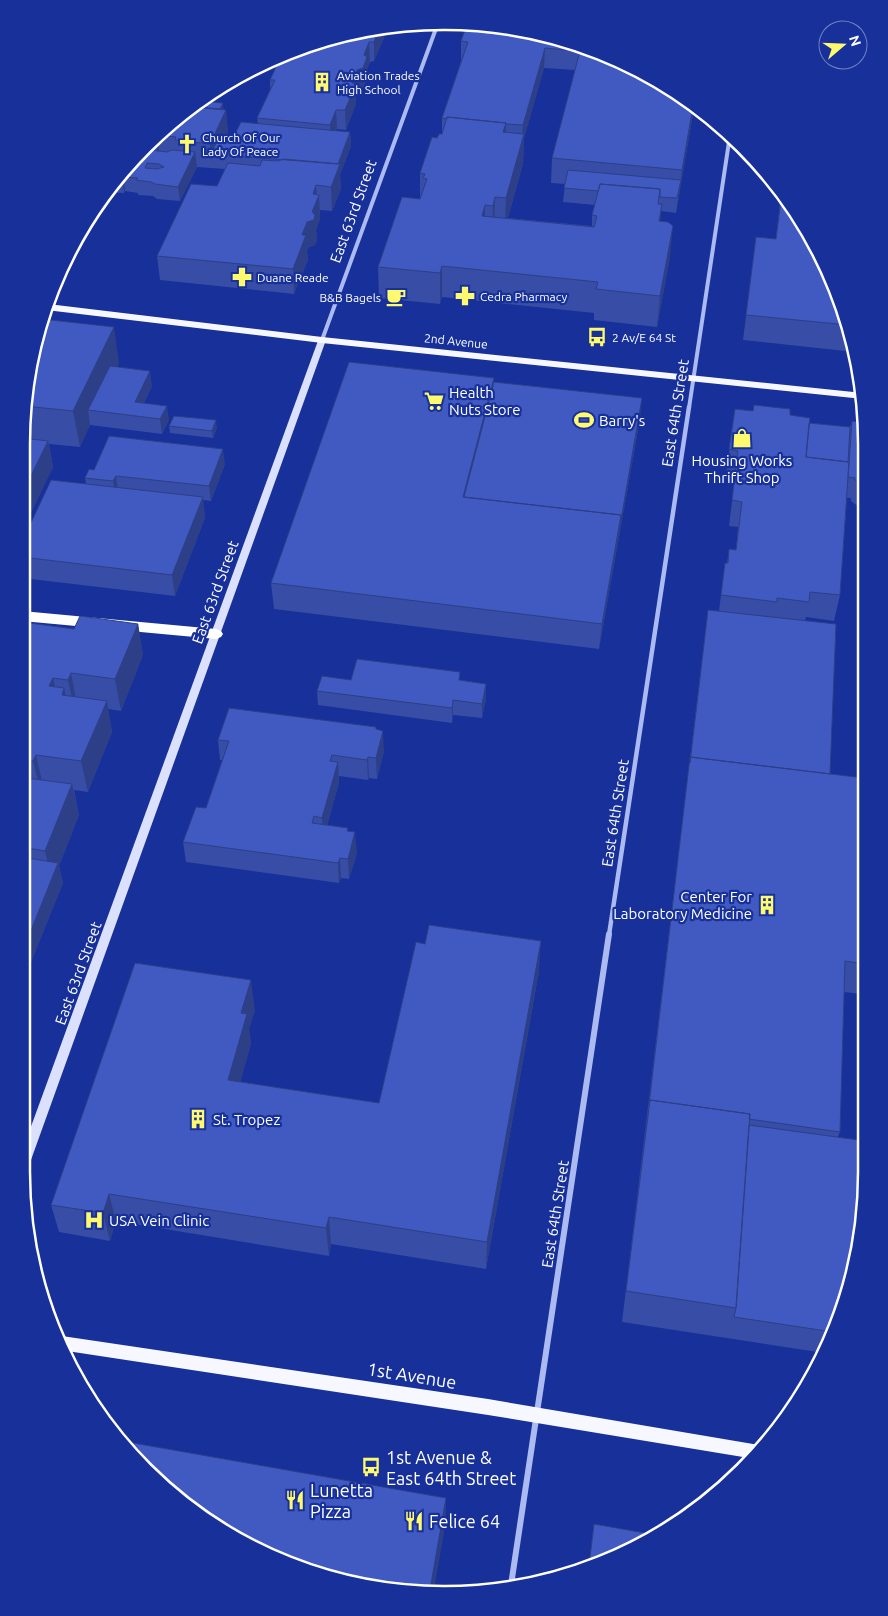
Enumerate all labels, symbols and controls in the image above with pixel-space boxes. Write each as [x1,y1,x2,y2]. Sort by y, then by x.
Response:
north arrow [818,20,868,70]
text: N [846,33,865,48]
place label: Aviation Trades High School [337,69,420,96]
building icon: Aviation Trades High School [311,71,333,93]
place label: Church Of Our Lady Of Peace [202,131,281,158]
church icon: Church Of Our Lady Of Peace [176,133,198,155]
street label: East 63rd Street [326,157,380,265]
pharmacy icon: Duane Reade [231,266,253,288]
place label: Duane Reade [257,271,329,284]
pharmacy icon: Cedra Pharmacy [454,285,476,307]
cafe icon: B&B Bagels [385,286,407,308]
place label: Cedra Pharmacy [480,290,567,303]
place label: B&B Bagels [319,291,381,304]
bus stop icon: 2 Av/E 64 St [586,326,608,348]
street label: 2nd Avenue [424,331,488,351]
place label: 2 Av/E 64 St [612,331,676,344]
street label: East 64th Street [658,358,692,468]
place label: Health Nuts Store [449,384,521,418]
supermarket icon: Health Nuts Store [423,390,445,412]
sports icon: Barry's [573,409,595,431]
place label: Barry's [599,412,645,429]
shop icon: Housing Works Thrift Shop [731,427,753,449]
place label: Housing Works Thrift Shop [692,452,792,486]
street label: East 63rd Street [188,538,242,646]
street label: East 64th Street [598,758,632,868]
place label: Center For Laboratory Medicine [613,888,752,922]
building icon: Center For Laboratory Medicine [756,894,778,916]
street label: East 63rd Street [51,919,105,1027]
building icon: St. Tropez [187,1108,209,1130]
place label: St. Tropez [213,1111,280,1128]
street label: East 64th Street [538,1159,572,1269]
hospital icon: USA Vein Clinic [83,1209,105,1231]
place label: USA Vein Clinic [109,1212,209,1229]
street label: 1st Avenue [366,1358,458,1392]
place label: 1st Avenue & East 64th Street [386,1447,516,1488]
bus stop icon: 1st Avenue & East 64th Street [360,1456,382,1478]
place label: Lunetta Pizza [310,1480,373,1521]
restaurant icon: Lunetta Pizza [284,1489,306,1511]
restaurant icon: Felice 64 [403,1510,425,1532]
place label: Felice 64 [429,1511,500,1531]

